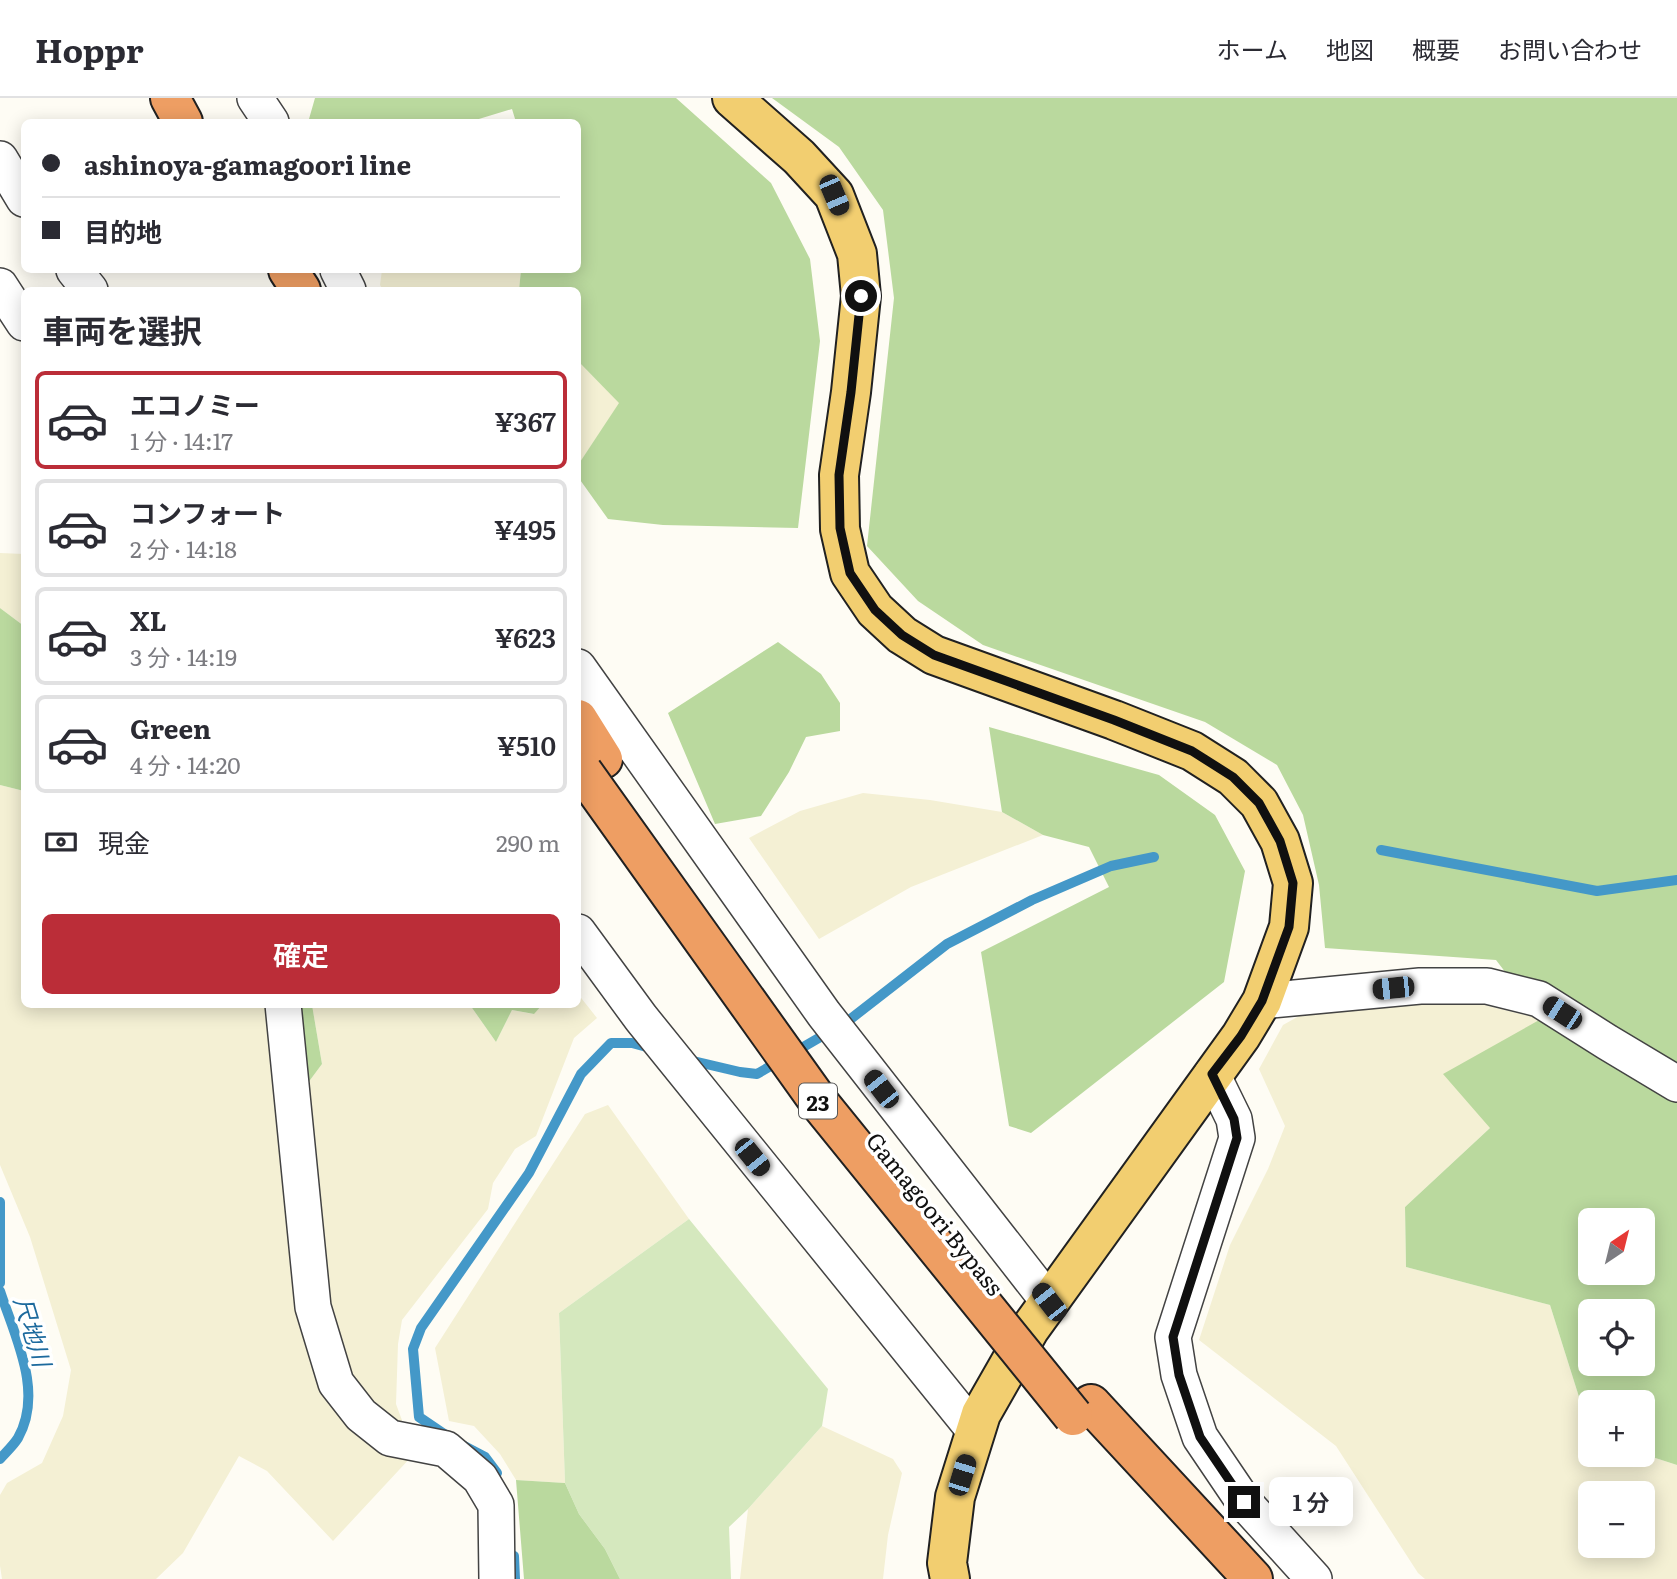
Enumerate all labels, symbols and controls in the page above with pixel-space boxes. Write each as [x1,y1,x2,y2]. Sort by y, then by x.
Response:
text: Hoppr [35,24,144,73]
text: ホーム [1217,31,1288,66]
text: 地図 [1326,31,1374,66]
text: 概要 [1412,31,1460,66]
text: お問い合わせ [1498,31,1642,66]
text: ashinoya-gamagoori line [84,144,411,183]
car [817,172,852,218]
text: 目的地 [84,211,162,250]
route start [845,280,877,312]
text: 車両を選択 [42,305,202,353]
text: エコノミー [130,384,260,423]
icon: car [46,389,109,452]
text: ¥367 [494,401,556,440]
text: 1 分 · 14:17 [130,423,233,457]
text: コンフォート [130,492,285,531]
icon: car [46,497,109,560]
text: ¥495 [494,509,556,548]
text: 2 分 · 14:18 [130,531,237,565]
text: XL [130,600,167,639]
icon: car [46,605,109,668]
text: ¥623 [494,617,556,656]
text: 3 分 · 14:19 [130,639,237,673]
text: Green [130,708,211,747]
icon: car [46,713,109,776]
text: ¥510 [497,725,556,764]
text: 4 分 · 14:20 [130,747,241,781]
text: 現金 [98,822,150,861]
icon: cash [42,823,80,861]
text: 290 m [496,825,560,859]
button: 確定 [42,914,560,994]
car [1372,975,1415,1001]
car [1539,993,1586,1033]
car [860,1066,903,1112]
road number: 23 [799,1084,837,1118]
street label: Gamagoori Bypass [859,1124,1013,1302]
car [731,1134,774,1180]
north arrow [1578,1208,1656,1284]
map controls [1578,1208,1655,1558]
car [1028,1279,1071,1325]
water label: 尺地川 [7,1291,62,1373]
button: locate [1578,1299,1655,1376]
button: + [1578,1390,1655,1467]
car [946,1452,979,1498]
callout: 1 分 [1268,1478,1352,1526]
button: − [1578,1481,1655,1558]
text: 1 分 [1292,1484,1330,1518]
route end [1228,1486,1260,1518]

